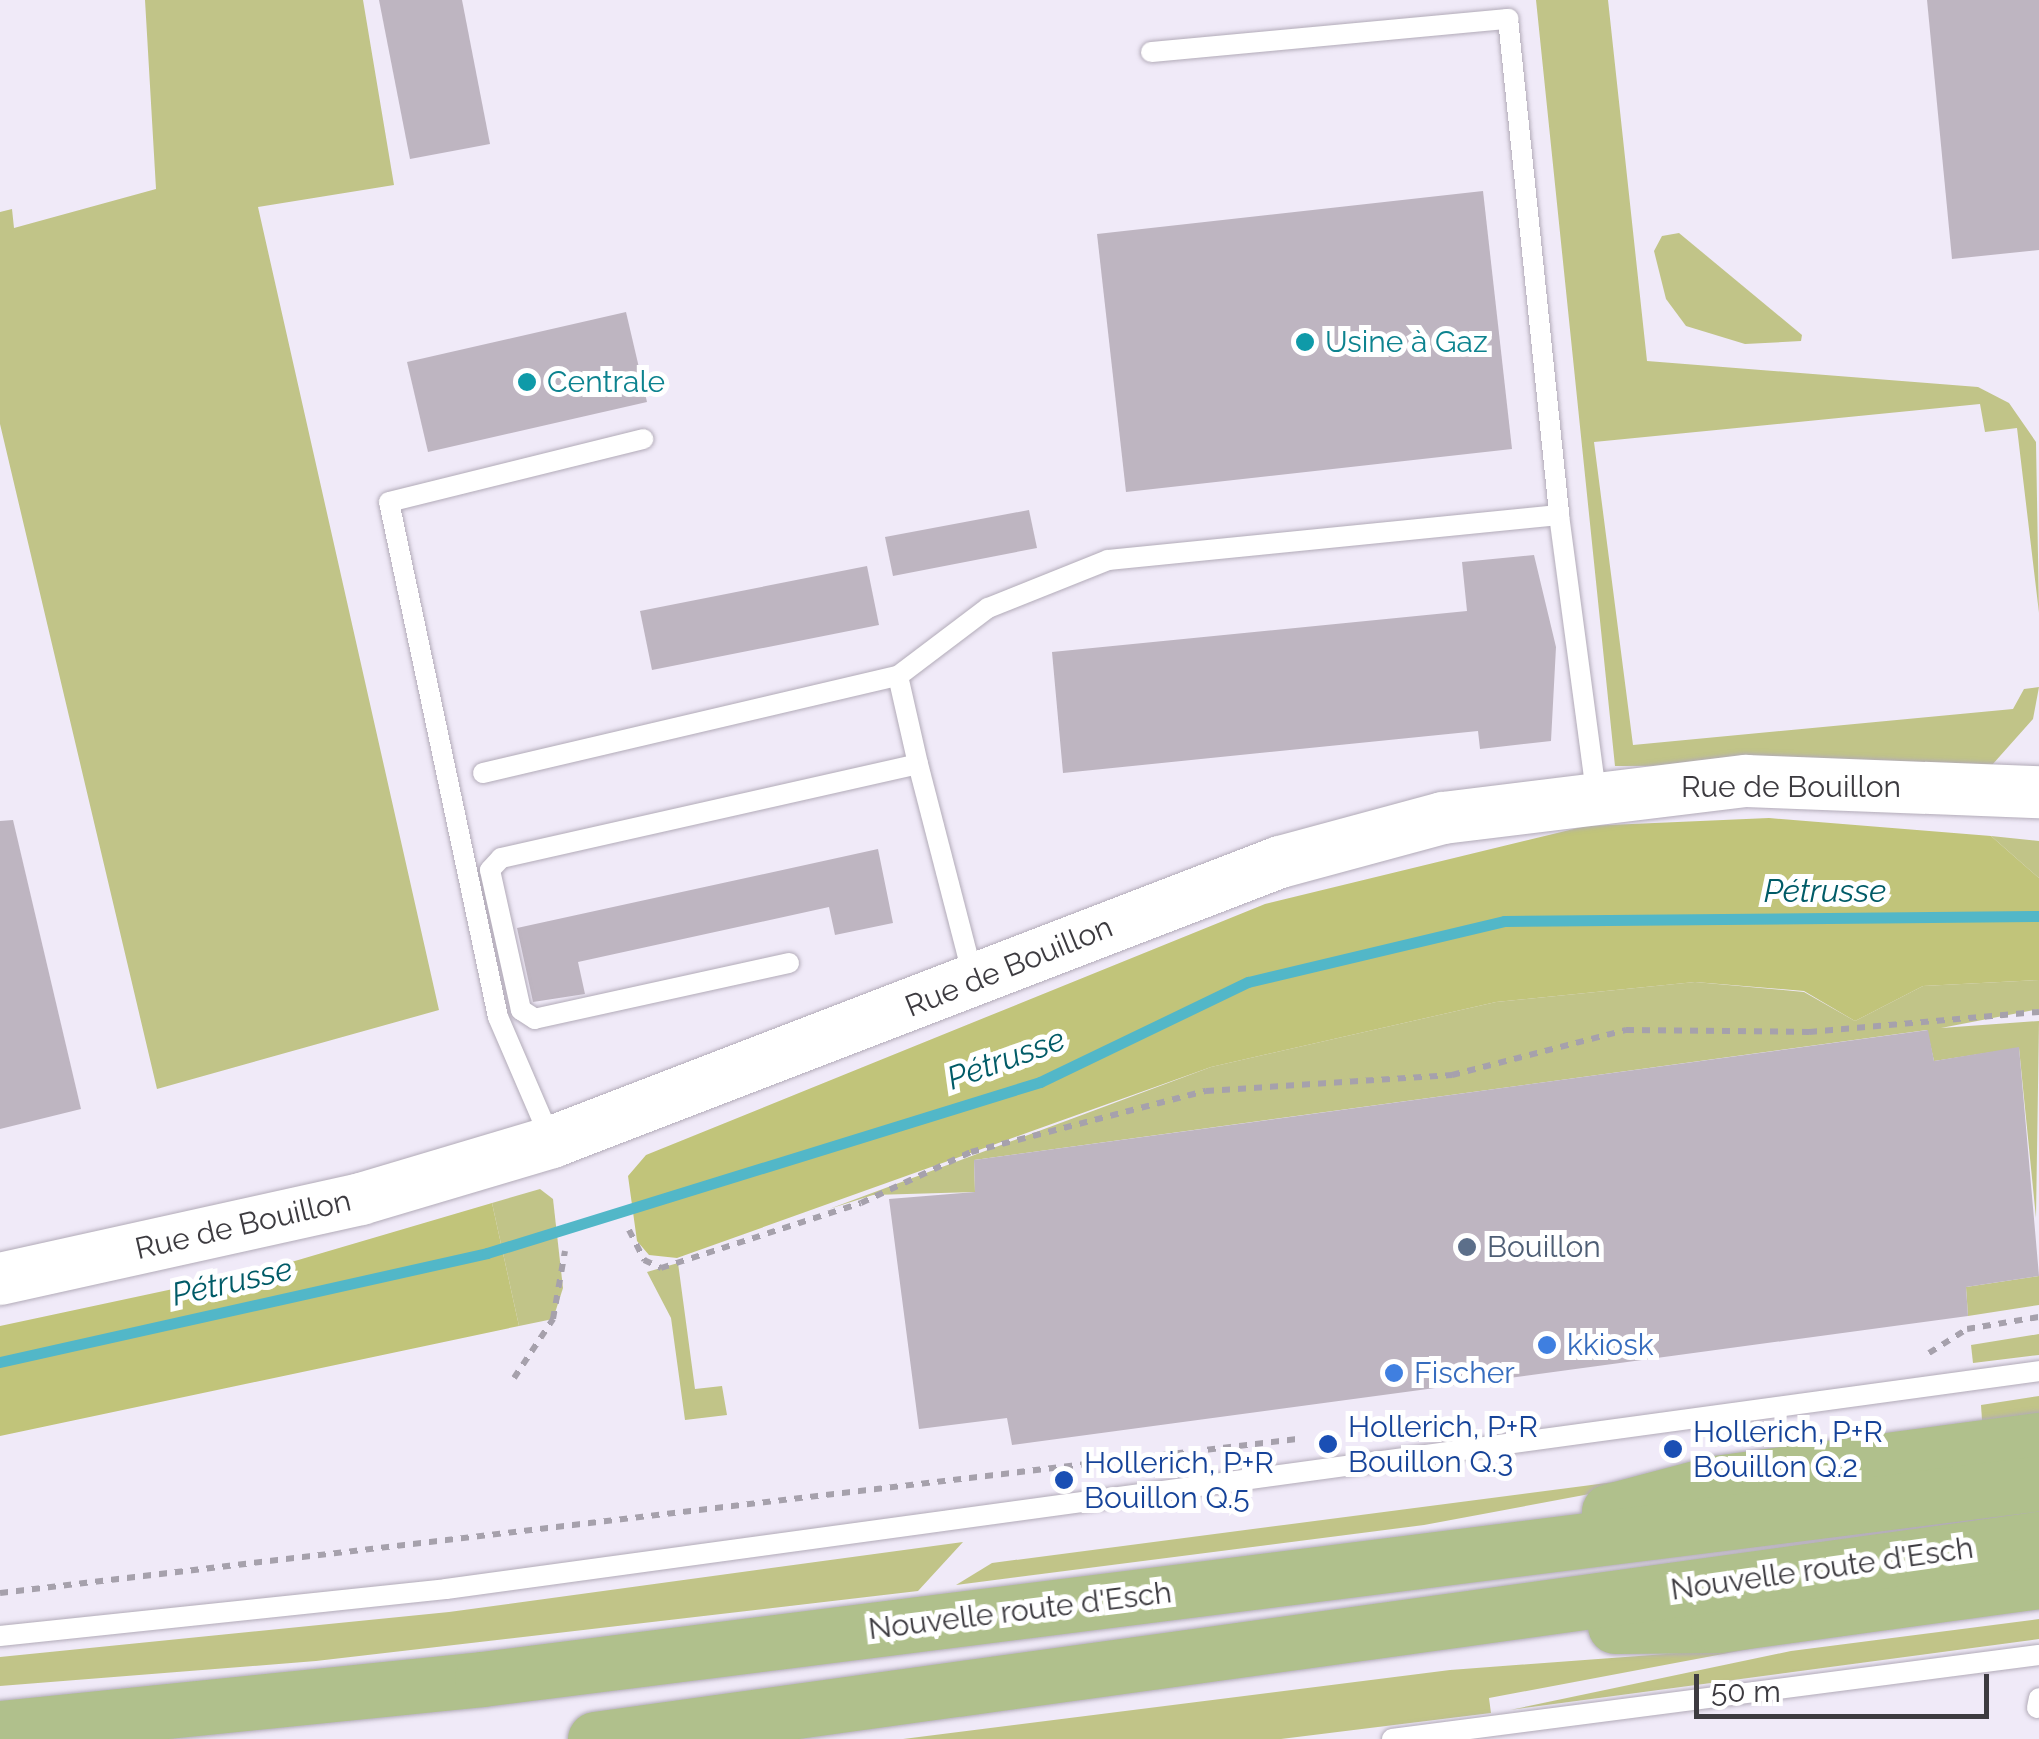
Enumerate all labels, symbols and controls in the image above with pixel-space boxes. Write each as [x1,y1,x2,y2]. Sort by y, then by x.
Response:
place label: Usine à Gaz [1325,324,1488,360]
marker: Usine à Gaz [1294,331,1316,353]
place label: Centrale [547,364,665,400]
marker: Centrale [516,371,538,393]
street label: Rue de Bouillon [1681,769,1901,805]
water label: Pétrusse [1764,872,1886,910]
street label: Rue de Bouillon [900,909,1118,1025]
water label: Pétrusse [942,1020,1070,1098]
street label: Rue de Bouillon [132,1183,354,1267]
place label: Bouillon [1487,1229,1601,1265]
marker: Bouillon [1456,1236,1478,1258]
water label: Pétrusse [168,1250,296,1314]
place label: kkiosk [1567,1327,1654,1363]
marker: kkiosk [1536,1334,1558,1356]
place label: Fischer [1414,1355,1515,1391]
marker: Fischer [1383,1362,1405,1384]
place label: Hollerich, P+R Bouillon Q.3 [1348,1409,1538,1480]
place label: Hollerich, P+R Bouillon Q.2 [1693,1414,1883,1484]
marker: Hollerich, P+R Bouillon Q.3 [1317,1433,1339,1455]
marker: Hollerich, P+R Bouillon Q.2 [1662,1438,1684,1460]
place label: Hollerich, P+R Bouillon Q.5 [1084,1445,1274,1516]
marker: Hollerich, P+R Bouillon Q.5 [1053,1469,1075,1491]
street label: Nouvelle route d'Esch [1668,1530,1976,1608]
street label: Nouvelle route d'Esch [866,1575,1174,1647]
scale bar [1699,1654,1994,1716]
text: 50 m [1711,1674,1781,1709]

